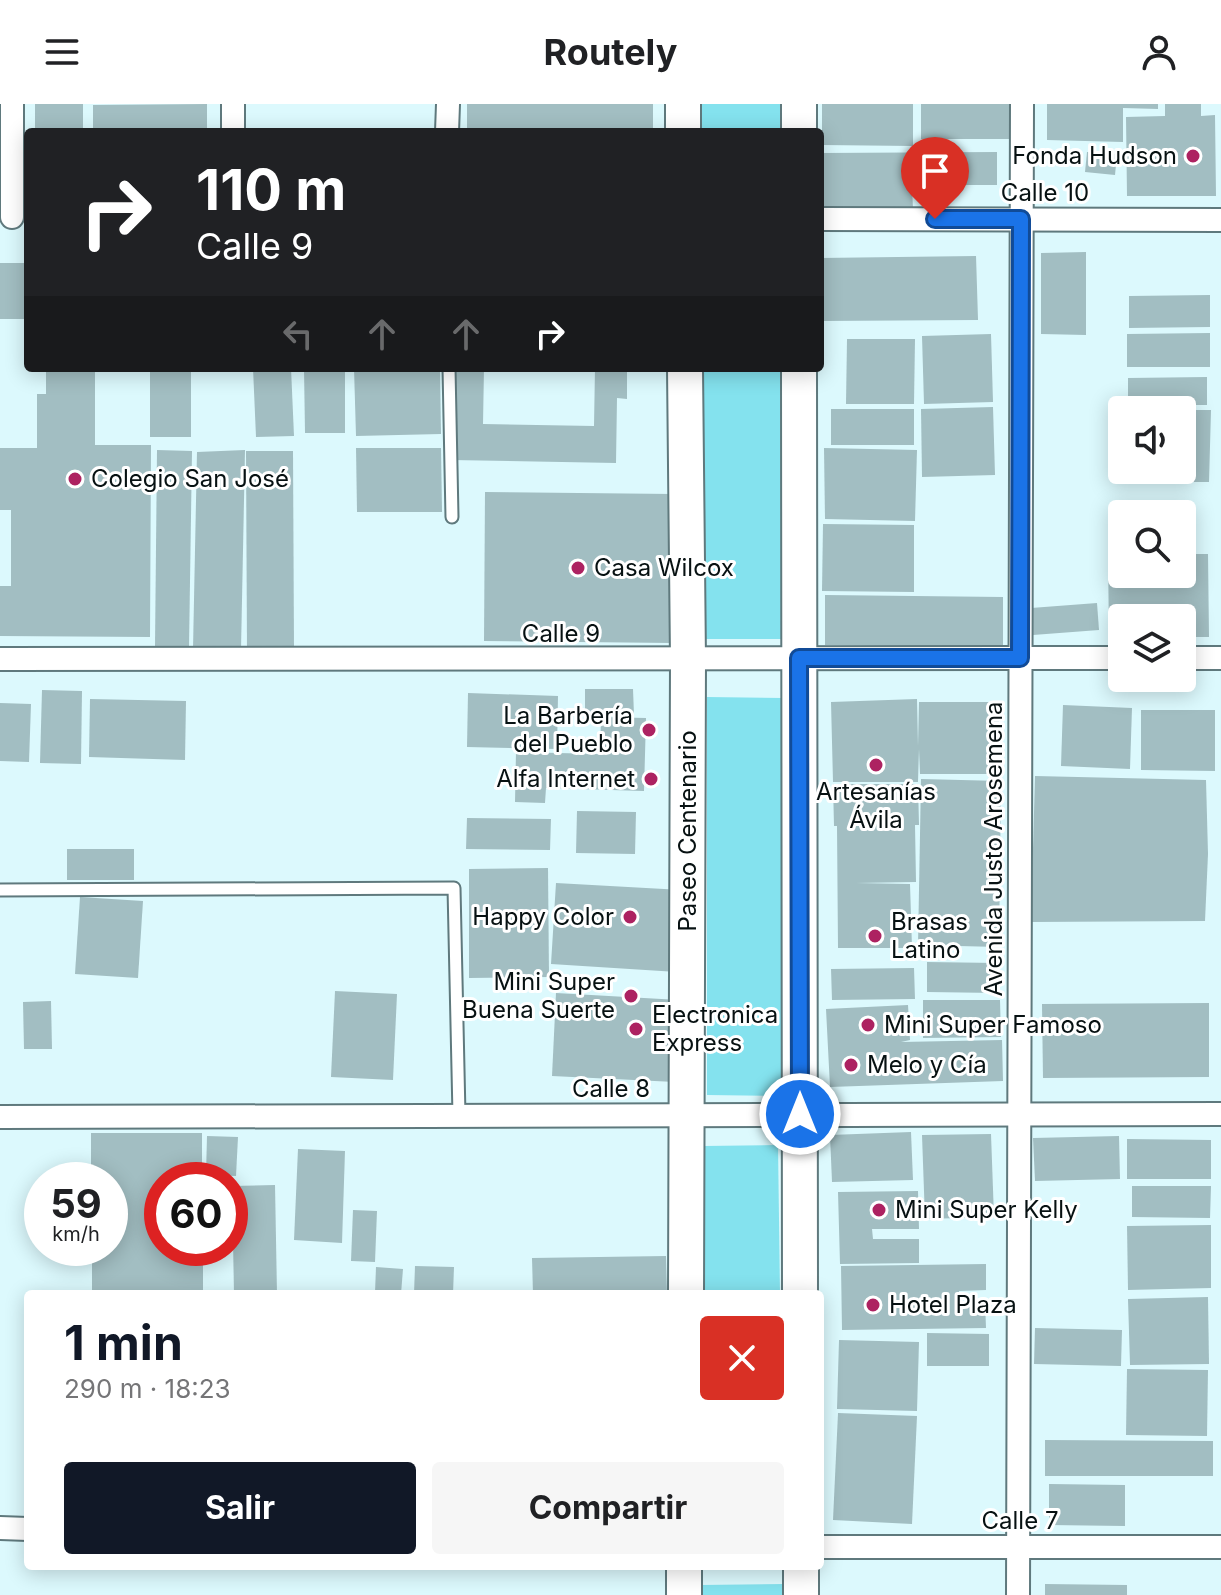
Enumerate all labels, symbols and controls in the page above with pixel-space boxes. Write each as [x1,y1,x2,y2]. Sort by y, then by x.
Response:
icon: menu [40,30,84,74]
text: Routely [544,30,677,74]
icon: person [1137,30,1181,74]
pin [901,137,969,219]
place label: Fonda Hudson [1012,141,1177,170]
marker: Fonda Hudson [1184,147,1202,165]
icon: arrive [913,149,957,193]
text: 110 m [196,156,346,224]
icon: right [64,160,168,264]
street label: Calle 10 [1001,178,1089,207]
text: Calle 9 [196,224,313,268]
icon: left [276,312,320,356]
icon: ahead [360,312,404,356]
icon: ahead [444,312,488,356]
icon: right [528,312,572,356]
map controls [1108,396,1196,692]
button: sound [1108,396,1196,484]
place label: Colegio San José [91,464,289,493]
marker: Colegio San José [66,470,84,488]
button: search [1108,500,1196,588]
place label: Casa Wilcox [594,553,734,582]
marker: Casa Wilcox [569,559,587,577]
button: layers [1108,604,1196,692]
street label: Calle 9 [522,619,600,648]
place label: La Barbería del Pueblo [503,701,633,758]
street label: Avenida Justo Arosemena [979,701,1008,997]
marker: La Barbería del Pueblo [640,721,658,739]
street label: Paseo Centenario [673,730,702,932]
marker: Artesanías Ávila [867,756,885,774]
place label: Alfa Internet [496,764,635,793]
marker: Alfa Internet [642,770,660,788]
place label: Artesanías Ávila [816,777,936,834]
place label: Happy Color [472,902,614,931]
place label: Brasas Latino [891,907,968,964]
marker: Happy Color [621,908,639,926]
marker: Brasas Latino [866,927,884,945]
place label: Mini Super Buena Suerte [462,967,615,1024]
marker: Mini Super Buena Suerte [622,987,640,1005]
place label: Electronica Express [652,1000,778,1057]
place label: Mini Super Famoso [884,1010,1102,1039]
marker: Mini Super Famoso [859,1016,877,1034]
marker: Electronica Express [627,1020,645,1038]
place label: Melo y Cía [867,1050,987,1079]
marker: Melo y Cía [842,1056,860,1074]
position arrow [758,1072,842,1156]
street label: Calle 8 [572,1074,650,1103]
speed limit sign: 60 [144,1162,248,1266]
text: 59 [50,1179,102,1228]
place label: Mini Super Kelly [895,1195,1078,1224]
marker: Mini Super Kelly [870,1201,888,1219]
text: km/h [52,1222,100,1246]
place label: Hotel Plaza [889,1290,1017,1319]
marker: Hotel Plaza [864,1296,882,1314]
text: 1 min [64,1313,183,1372]
button: close [700,1316,784,1400]
text: 290 m · 18:23 [64,1373,231,1404]
button: Salir [64,1462,416,1554]
button: Compartir [432,1462,784,1554]
street label: Calle 7 [982,1506,1058,1535]

